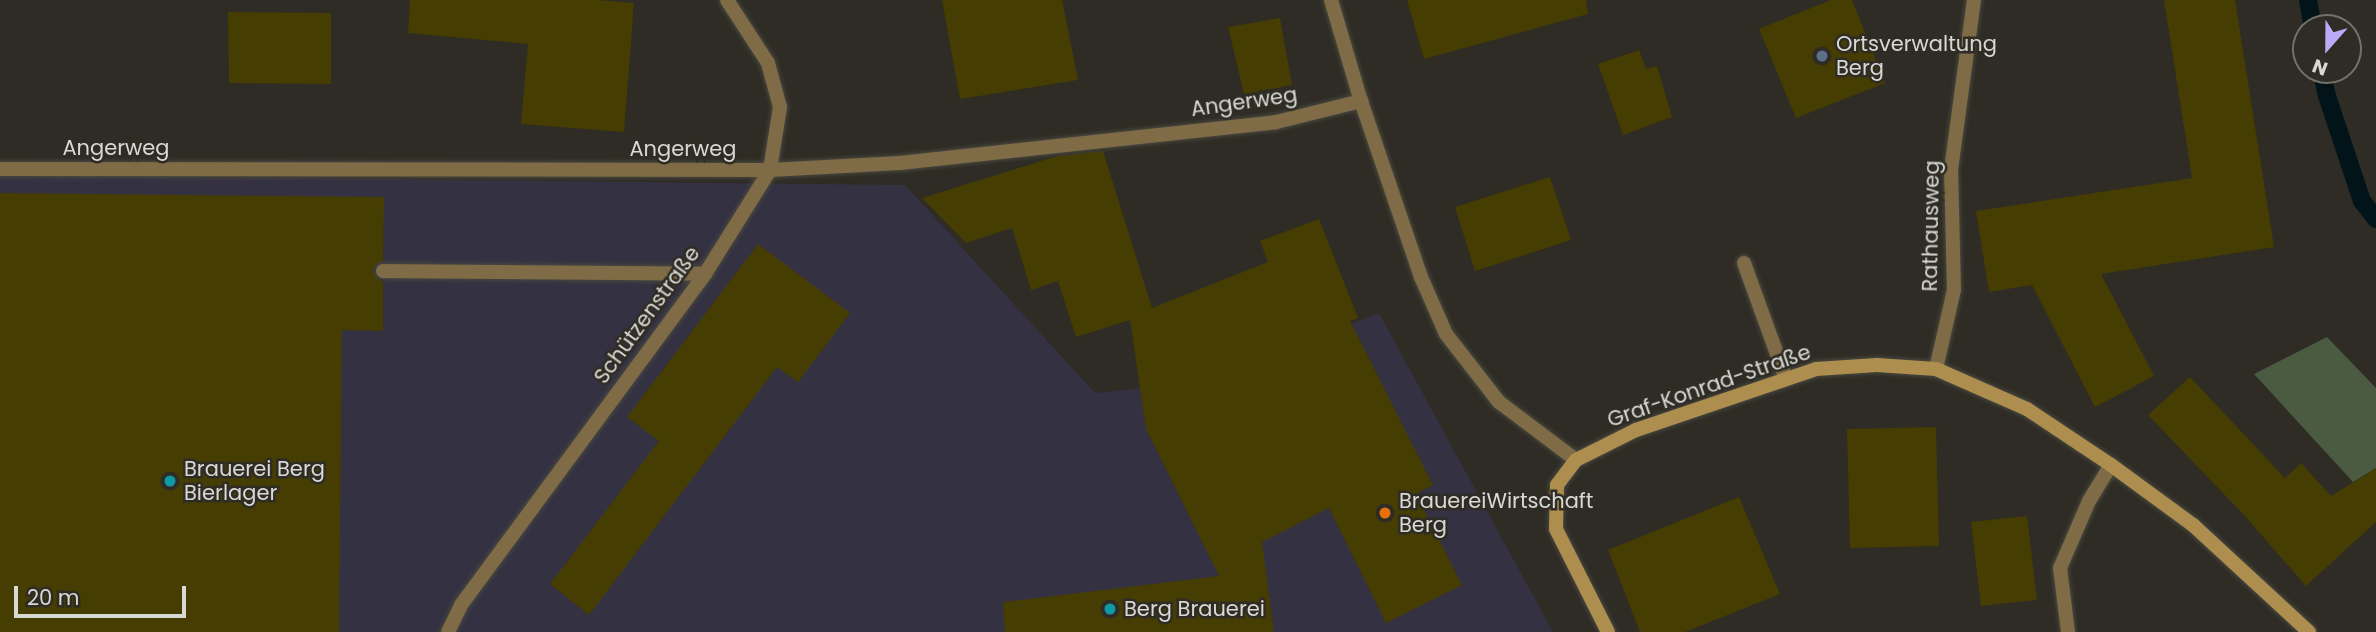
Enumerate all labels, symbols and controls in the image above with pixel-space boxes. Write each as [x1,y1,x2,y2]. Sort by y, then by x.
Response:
north arrow [2292,14,2362,84]
place label: Ortsverwaltung Berg [1836,31,1997,81]
marker: Ortsverwaltung Berg [1814,48,1830,64]
text: N [2309,52,2332,82]
street label: Angerweg [1189,82,1299,122]
street label: Angerweg [62,135,170,161]
street label: Angerweg [629,136,737,162]
street label: Rathausweg [1917,160,1945,292]
street label: Schützenstraße [589,241,705,389]
street label: Graf-Konrad-Straße [1604,339,1814,433]
place label: Brauerei Berg Bierlager [184,456,325,506]
marker: Brauerei Berg Bierlager [162,473,178,489]
place label: BrauereiWirtschaft Berg [1399,488,1593,538]
marker: BrauereiWirtschaft Berg [1377,505,1393,521]
scale bar [18,572,189,616]
text: 20 m [27,583,80,612]
place label: Berg Brauerei [1124,596,1265,622]
marker: Berg Brauerei [1102,601,1118,617]

